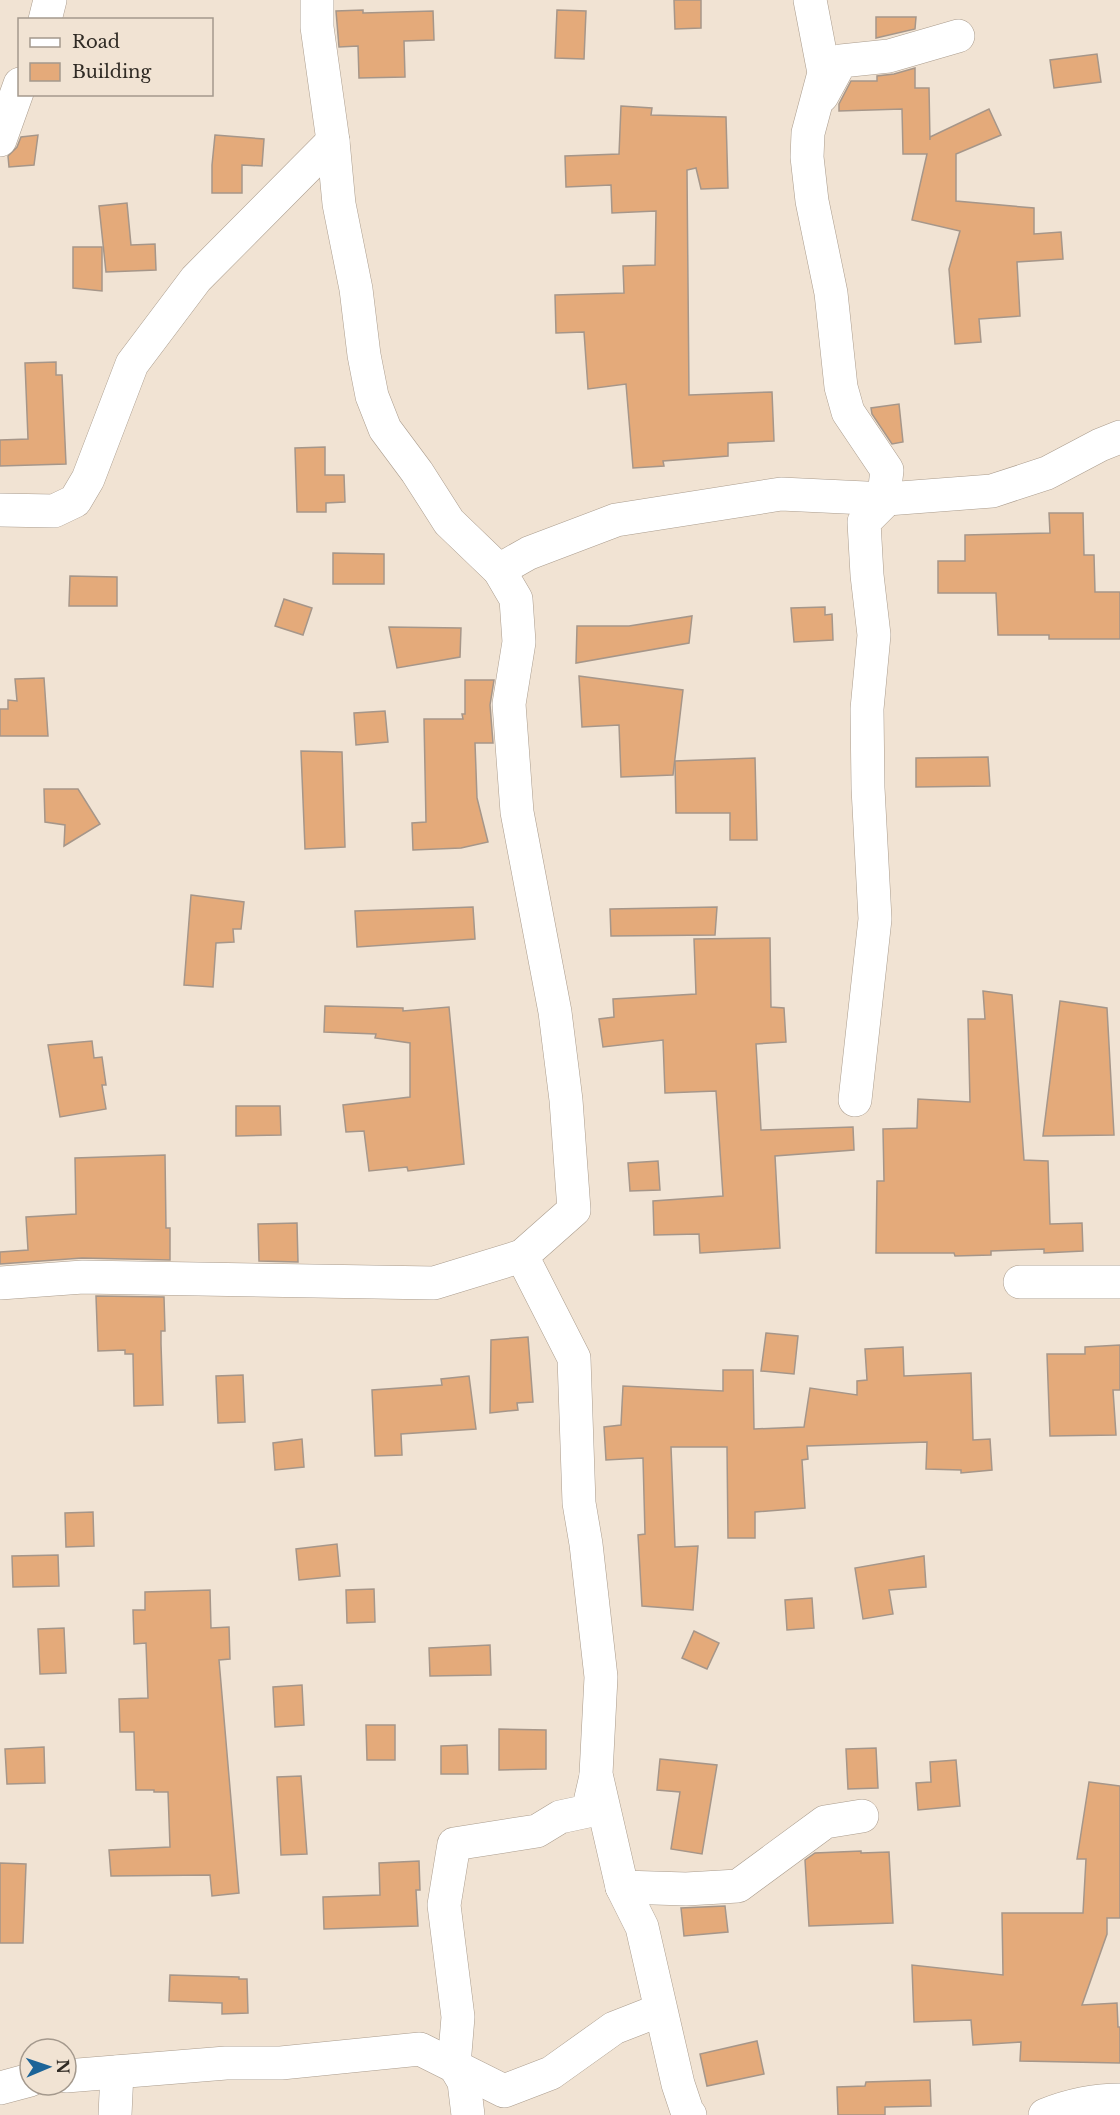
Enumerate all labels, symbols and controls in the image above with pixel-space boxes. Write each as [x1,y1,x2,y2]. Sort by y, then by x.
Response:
legend [18,18,213,96]
text: Road [72,31,120,53]
text: Building [72,61,151,83]
north arrow [18,2037,78,2097]
text: N [53,2059,73,2074]

